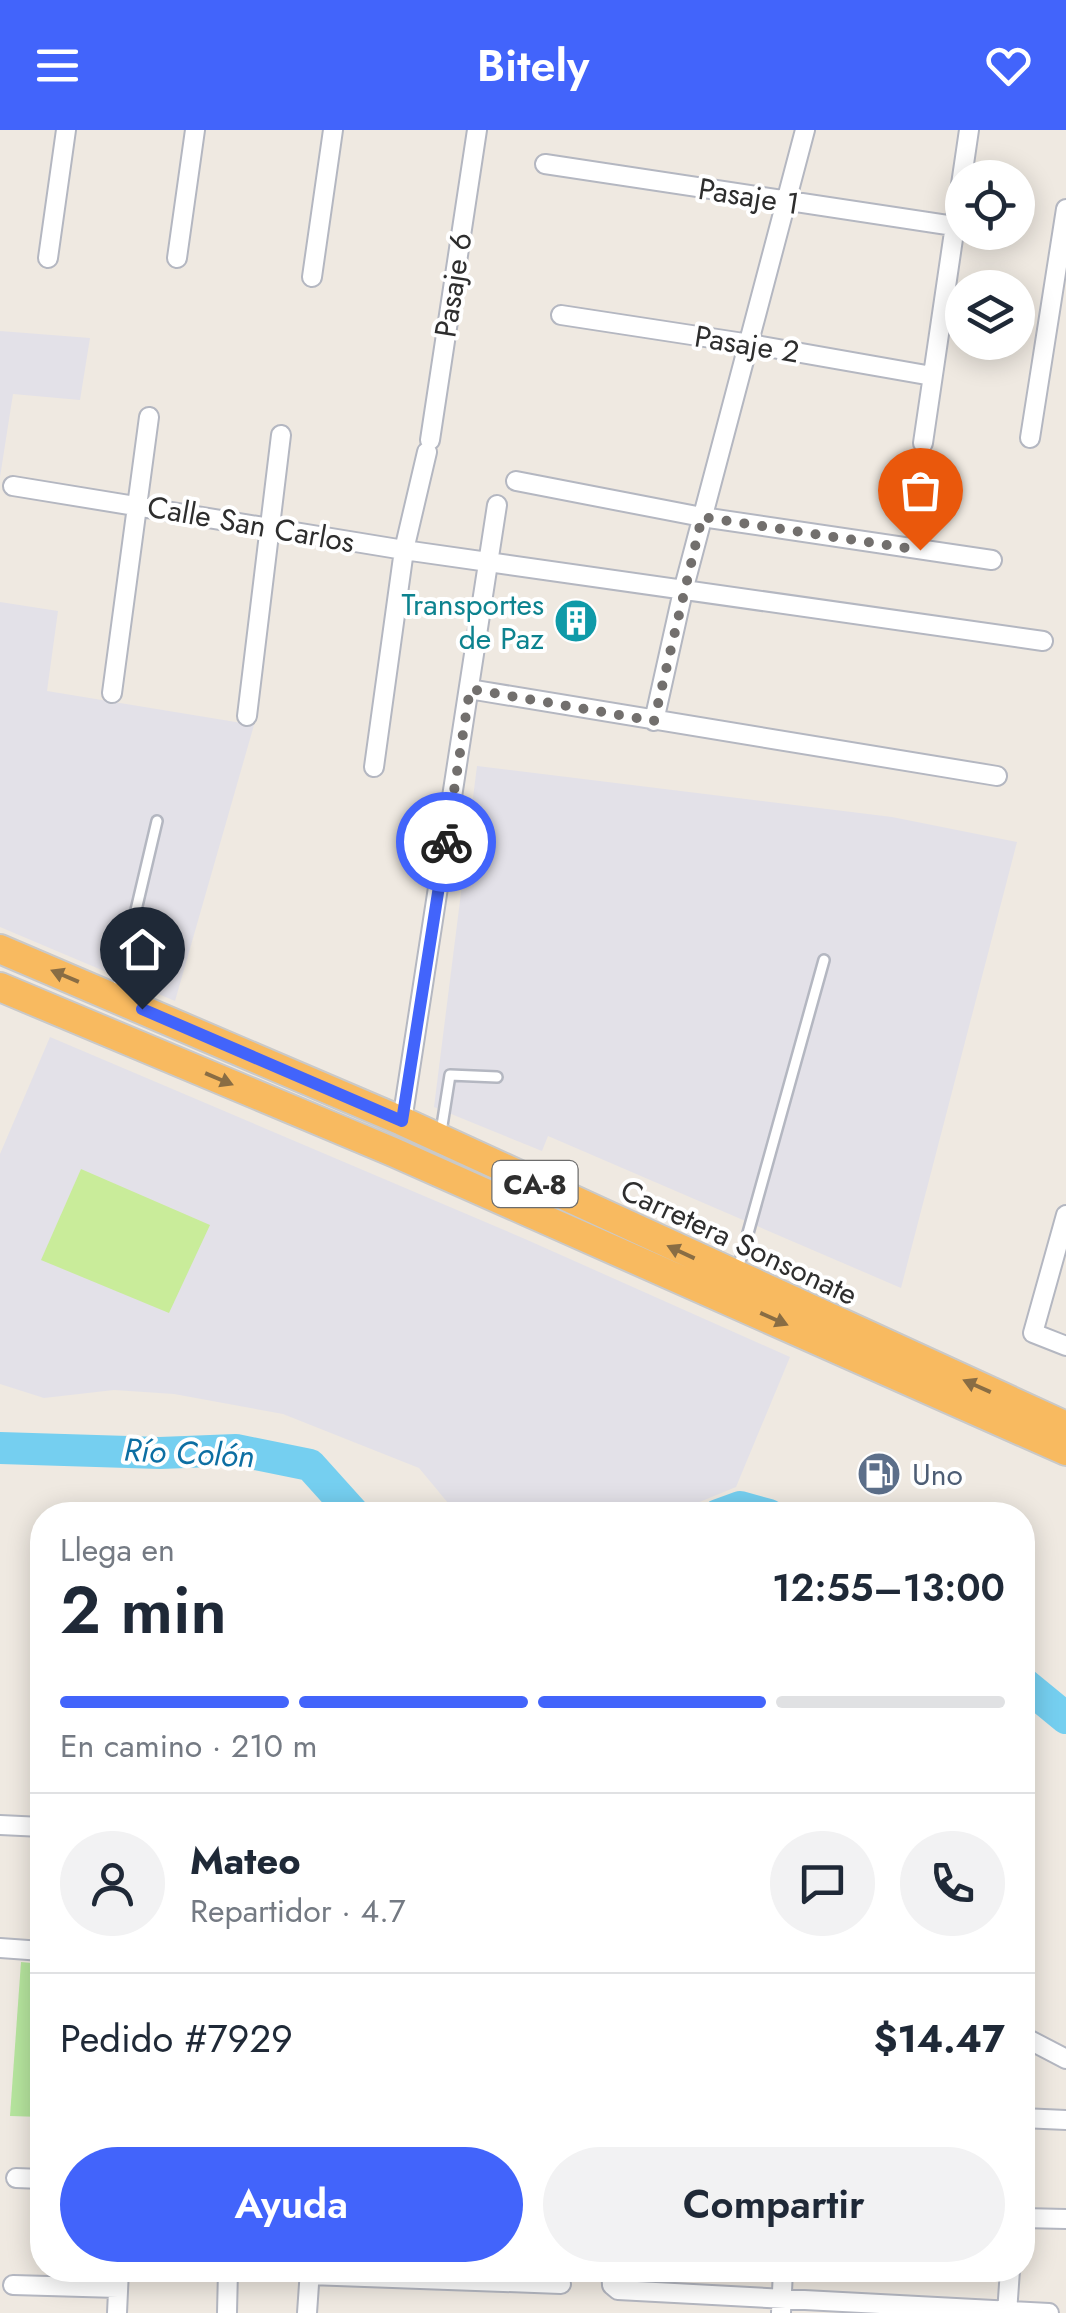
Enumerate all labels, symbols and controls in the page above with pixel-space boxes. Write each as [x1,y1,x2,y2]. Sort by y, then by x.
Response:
text: Bitely [477,33,589,98]
icon: menu [30,38,85,93]
icon: heart [981,38,1036,93]
map controls [945,160,1035,360]
button: locate [945,160,1035,250]
street label: Pasaje 1 [695,167,803,225]
street label: Pasaje 6 [423,229,483,341]
button: layers [945,270,1035,360]
street label: Pasaje 2 [692,315,802,373]
pin [878,448,963,551]
icon: bag [893,463,948,518]
street label: Calle San Carlos [144,485,358,563]
place label: Transportes de Paz [401,583,544,660]
building icon: Transportes de Paz [553,598,599,644]
courier [396,792,496,892]
icon: bike [419,815,474,870]
pin [100,907,185,1010]
icon: home [115,922,170,977]
one-way arrow [50,968,80,984]
one-way arrow [204,1071,234,1087]
road number: CA-8 [492,1161,578,1207]
street label: Carretera Sonsonate [614,1168,864,1316]
one-way arrow [666,1243,695,1260]
one-way arrow [759,1311,789,1327]
one-way arrow [962,1378,991,1395]
water label: Río Colón [123,1427,255,1479]
fuel station icon: Uno [856,1451,902,1497]
place label: Uno [912,1453,963,1496]
text: Llega en [60,1527,175,1573]
text: 12:55–13:00 [772,1560,1005,1615]
text: 2 min [60,1563,227,1657]
text: En camino · 210 m [60,1723,317,1769]
button: person [60,1831,165,1936]
button: chat [770,1831,875,1936]
button: phone [900,1831,1005,1936]
text: Mateo [190,1833,301,1888]
text: Repartidor · 4.7 [190,1888,406,1934]
text: Pedido #7929 [60,2011,293,2066]
text: $14.47 [874,2011,1005,2066]
button: Ayuda [60,2147,523,2262]
button: Compartir [543,2147,1005,2262]

